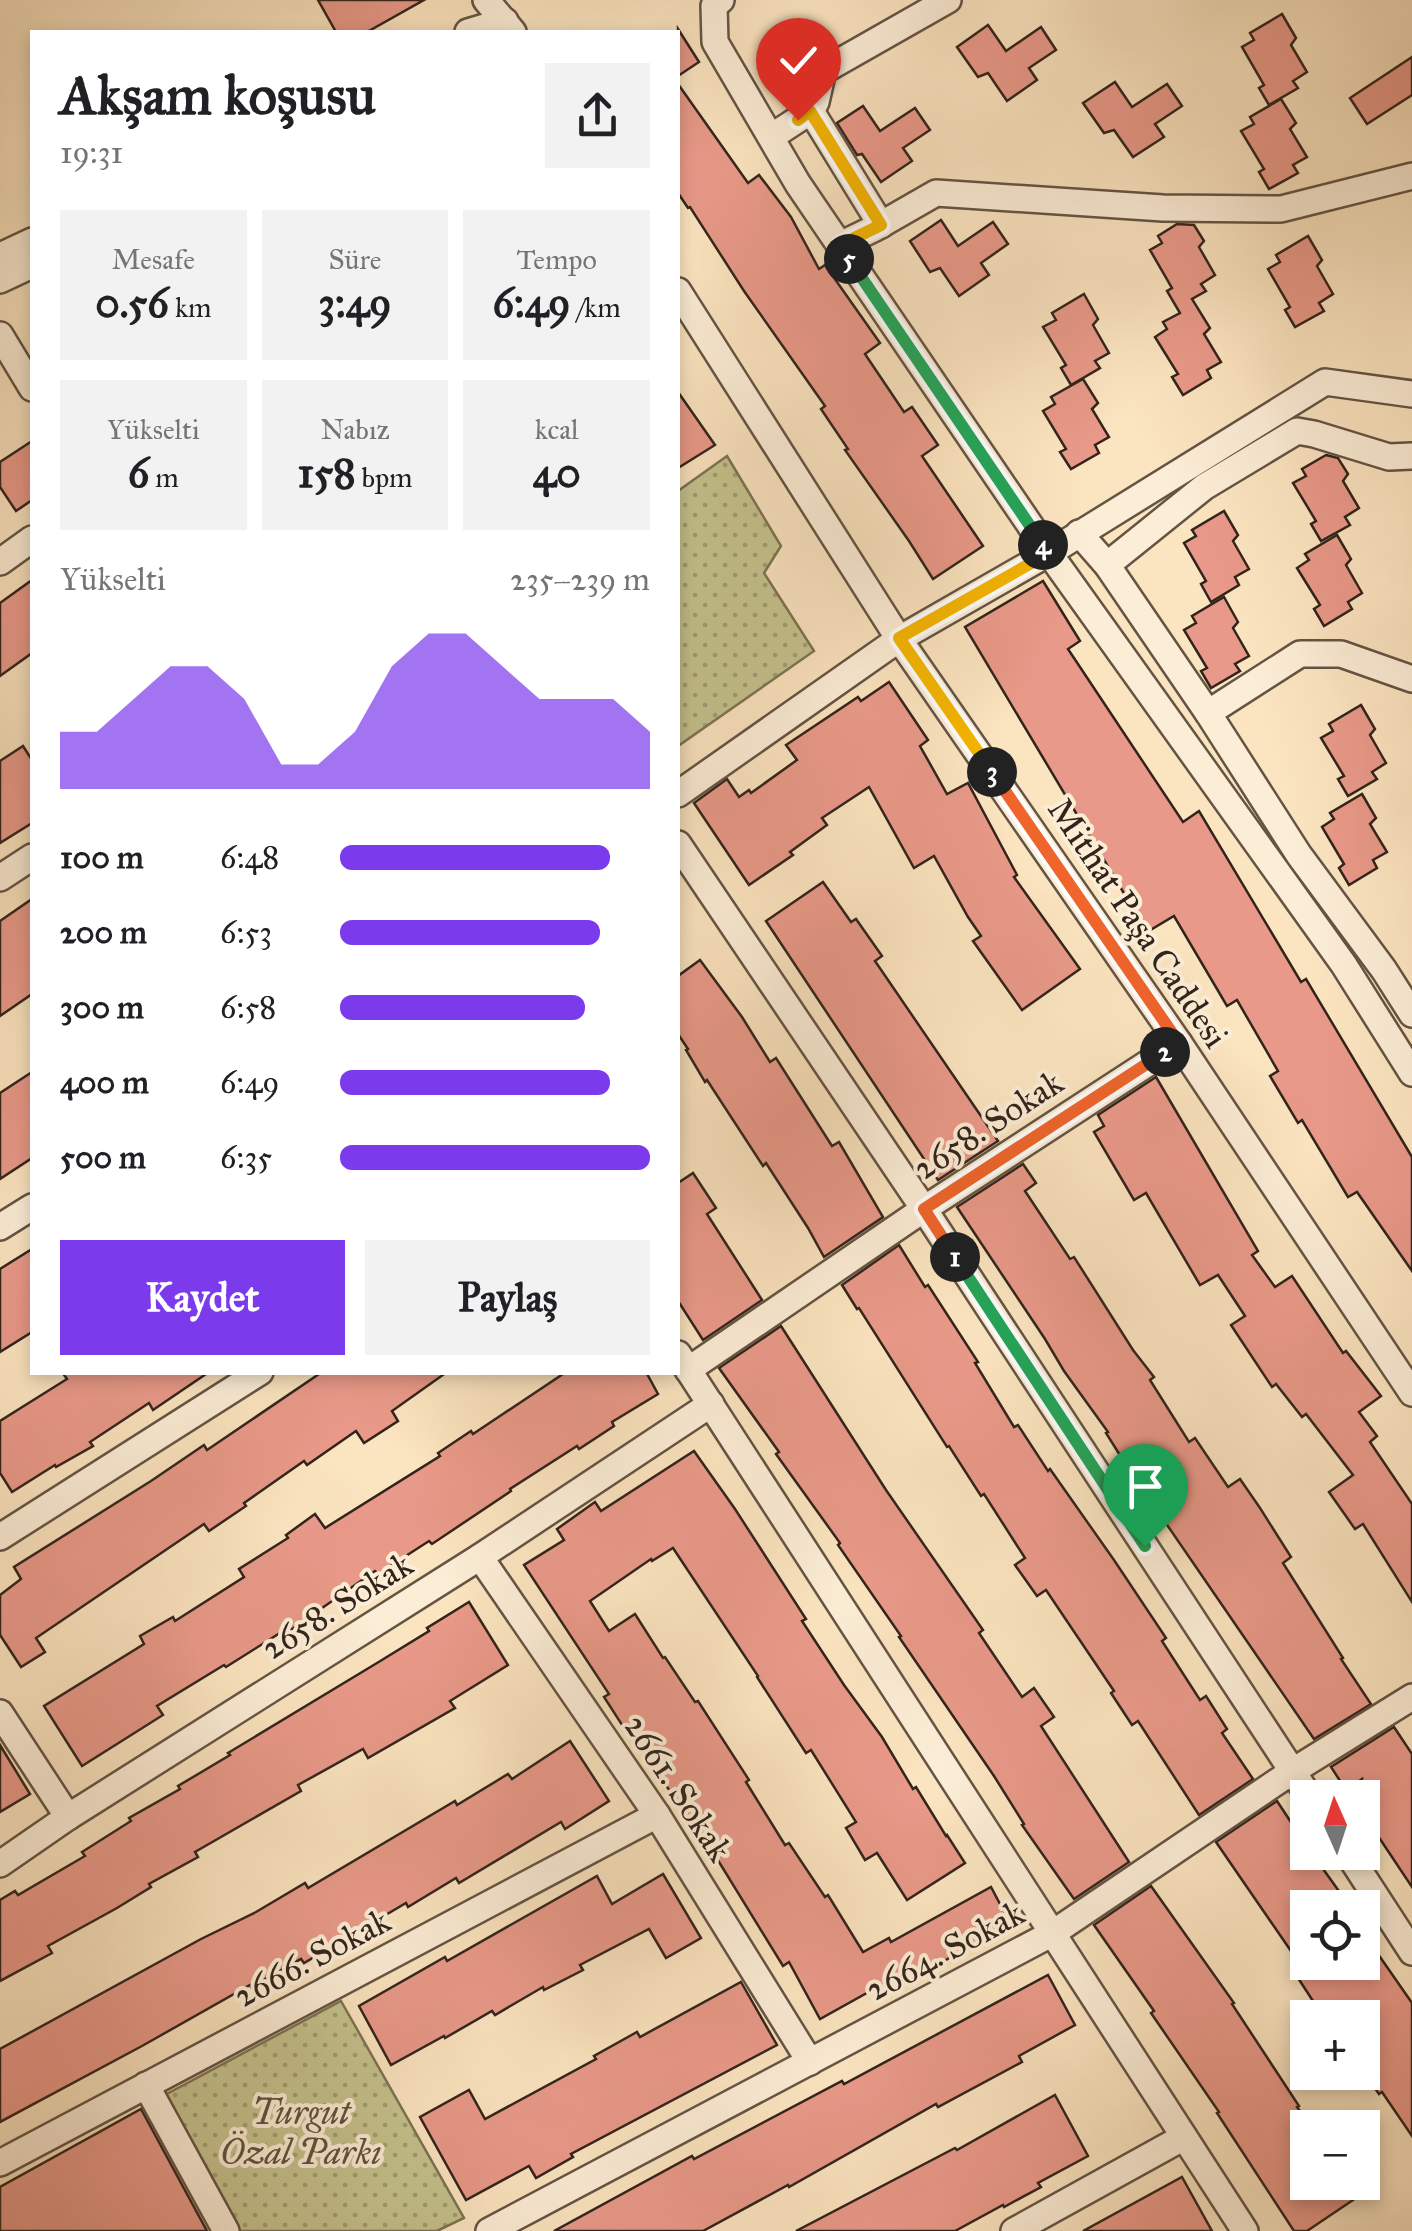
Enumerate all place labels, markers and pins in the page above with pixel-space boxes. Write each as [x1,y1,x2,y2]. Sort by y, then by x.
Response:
pin [756,18,841,121]
pin: 5 [824,234,874,284]
pin: 4 [1018,520,1068,570]
pin: 3 [967,747,1017,797]
pin: 2 [1140,1027,1190,1077]
pin: 1 [930,1232,980,1282]
pin [1103,1444,1188,1547]

